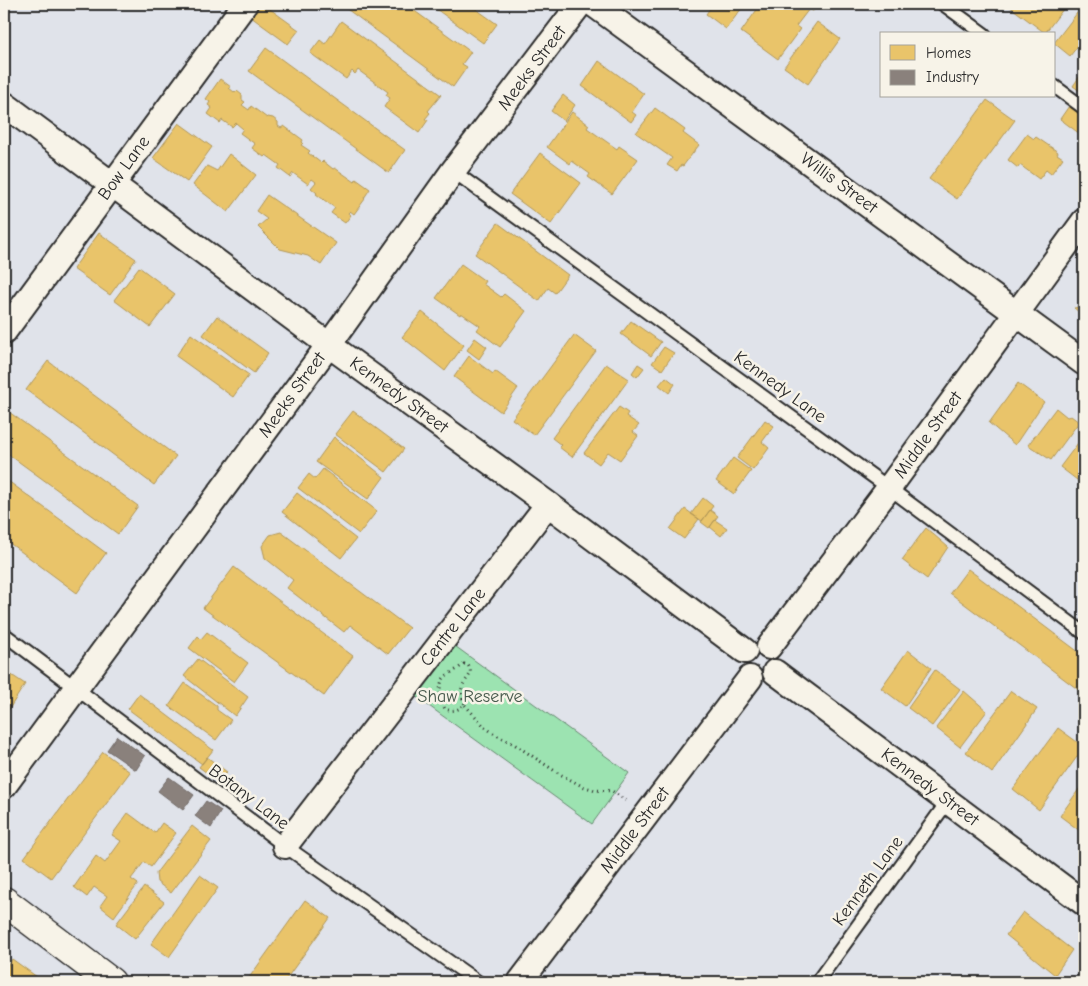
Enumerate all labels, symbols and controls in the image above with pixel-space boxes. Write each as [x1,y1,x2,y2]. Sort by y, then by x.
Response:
street label: Meeks Street [493,21,571,114]
legend [880,32,1056,98]
text: Homes [926,44,971,62]
text: Industry [926,68,979,86]
street label: Bow Lane [94,132,154,204]
street label: Willis Street [796,148,882,219]
street label: Kennedy Lane [730,347,830,427]
street label: Meeks Street [254,348,331,442]
street label: Kennedy Street [346,352,453,438]
street label: Middle Street [889,387,967,483]
street label: Centre Lane [416,584,490,670]
park label: Shaw Reserve [418,686,522,707]
street label: Kennedy Street [877,743,984,831]
street label: Botany Lane [205,760,293,834]
street label: Middle Street [596,782,675,877]
street label: Kenneth Lane [828,832,908,930]

